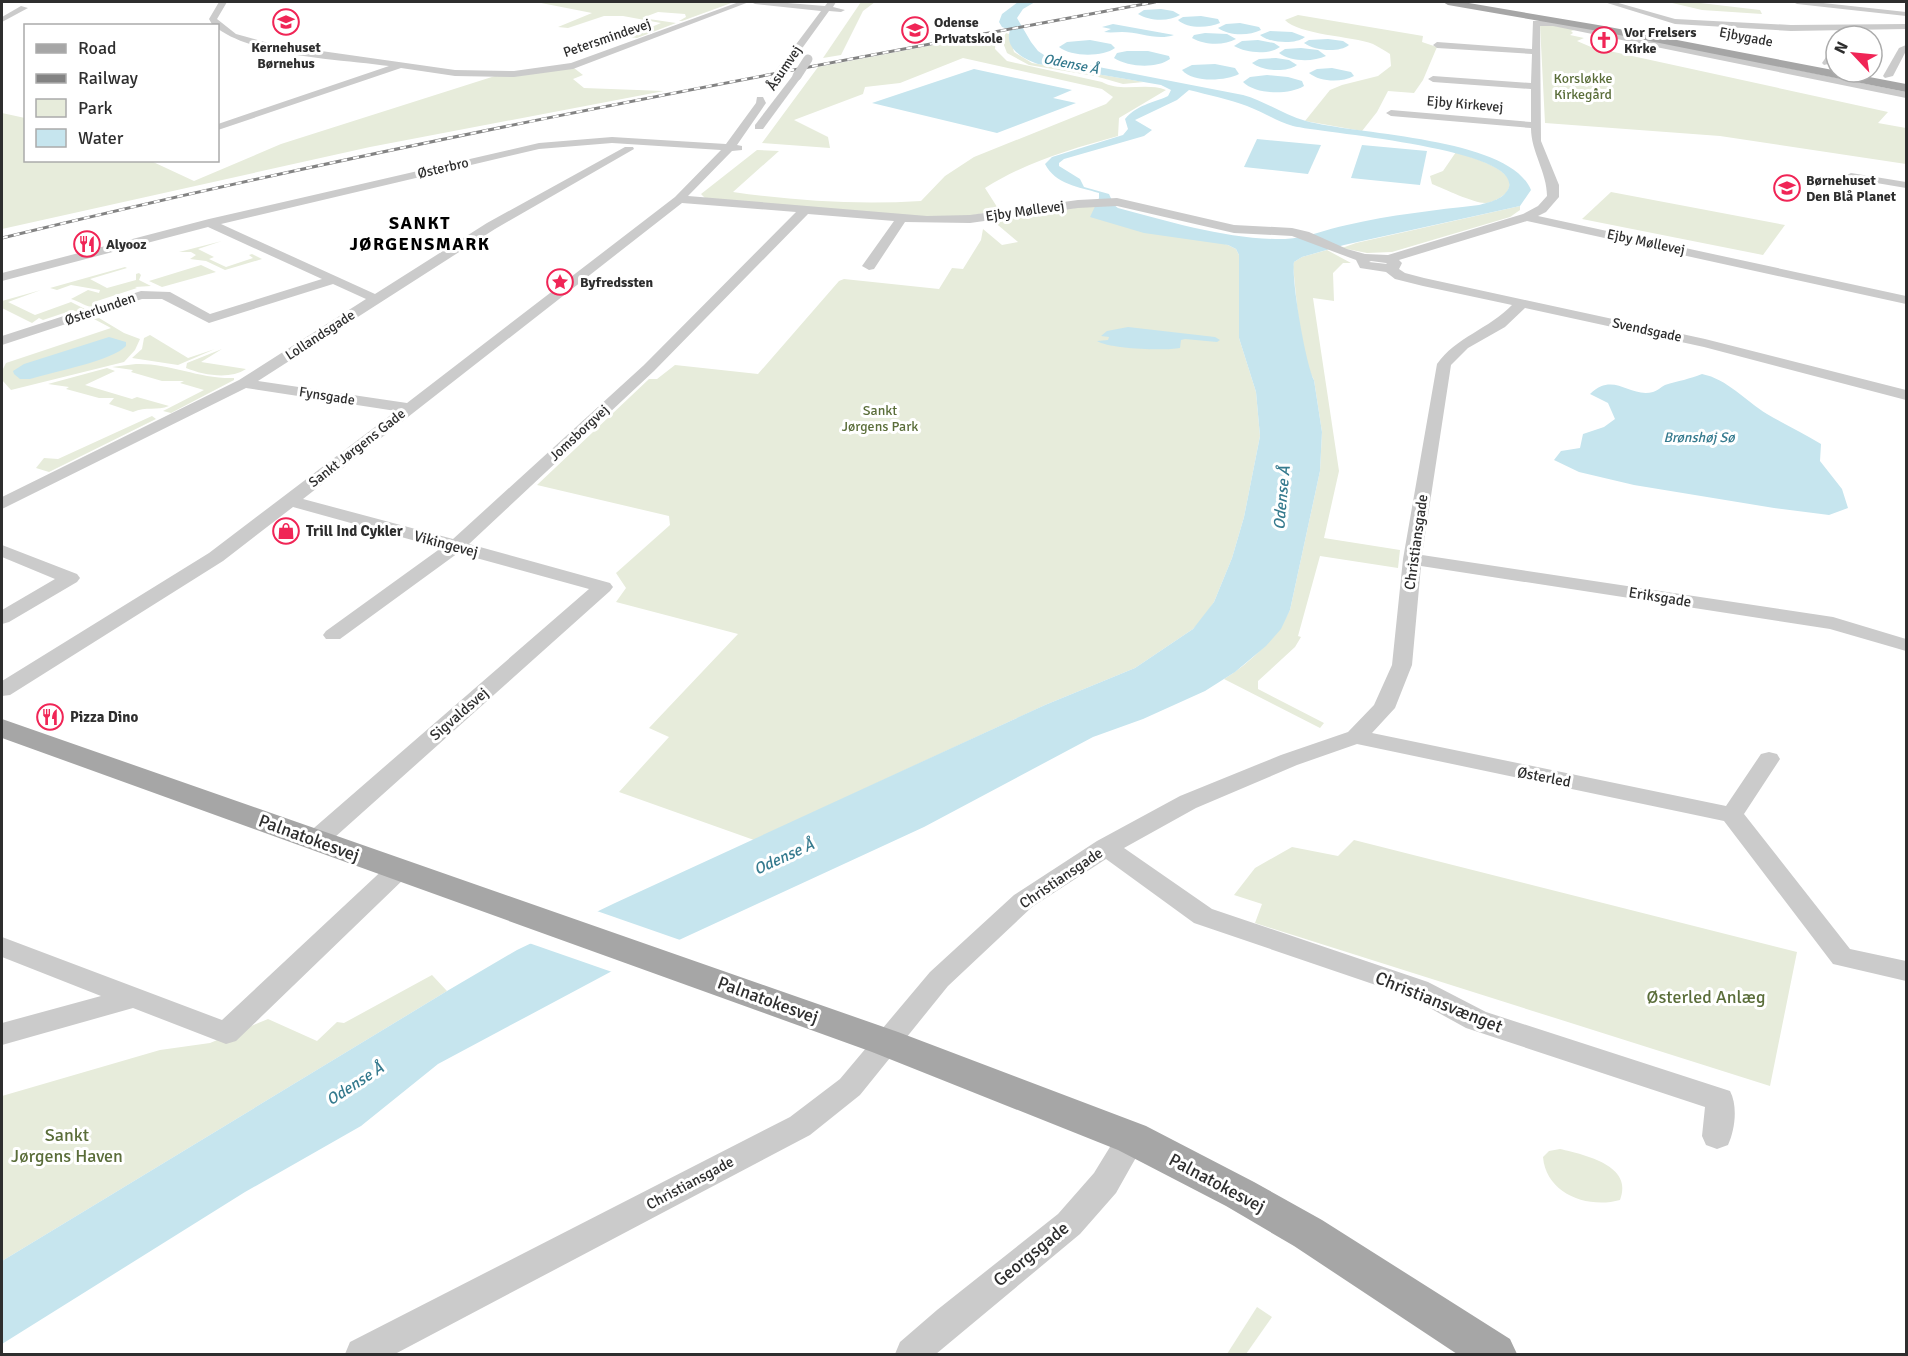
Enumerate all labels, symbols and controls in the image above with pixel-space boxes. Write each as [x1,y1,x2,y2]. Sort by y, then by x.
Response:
school or university icon: Kernehuset Børnehus [271,7,301,37]
place label: Odense Privatskole [934,14,1003,47]
street label: Petersmindevej [561,15,653,61]
school or university icon: Odense Privatskole [900,15,930,45]
street label: Ejbygade [1718,23,1774,51]
legend [24,24,219,162]
place label: Vor Frelsers Kirke [1624,24,1697,57]
north arrow [1824,24,1884,84]
church icon: Vor Frelsers Kirke [1589,25,1619,55]
text: Road [78,37,117,59]
text: N [1830,38,1853,57]
place label: Kernehuset Børnehus [251,39,321,72]
street label: Åsumvej [763,42,805,94]
water label: Odense Å [1042,50,1101,78]
text: Railway [78,67,139,89]
park label: Korsløkke Kirkegård [1554,70,1612,103]
street label: Ejby Kirkevej [1426,92,1504,116]
text: Park [78,97,113,119]
text: Water [78,127,124,149]
street label: Østerbro [416,154,470,182]
place label: Børnehuset Den Blå Planet [1806,172,1897,205]
school or university icon: Børnehuset Den Blå Planet [1772,173,1802,203]
street label: Ejby Møllevej [985,197,1065,225]
district label: SANKT JØRGENSMARK [349,212,491,255]
street label: Ejby Møllevej [1605,225,1687,259]
restaurant icon: Alyooz [72,229,102,259]
place label: Alyooz [106,236,147,253]
place icon: Byfredssten [545,267,575,297]
place label: Byfredssten [580,274,653,291]
street label: Østerlunden [62,289,138,329]
street label: Lollandsgade [282,306,358,364]
street label: Svendsgade [1611,314,1683,346]
street label: Fynsgade [298,383,356,409]
street label: Jomsborgvej [546,401,612,465]
park label: Sankt Jørgens Park [842,402,918,435]
street label: Sankt Jørgens Gade [305,405,409,491]
water label: Brønshøj Sø [1663,429,1736,446]
water label: Odense Å [1269,464,1295,531]
street label: Christiansgade [1400,493,1432,591]
shop icon: Trill Ind Cykler [271,516,301,546]
place label: Trill Ind Cykler [306,522,403,540]
street label: Vikingevej [412,527,480,561]
street label: Eriksgade [1627,583,1693,611]
street label: Sigvaldsvej [426,684,492,744]
restaurant icon: Pizza Dino [35,702,65,732]
place label: Pizza Dino [70,708,138,726]
street label: Østerled [1516,763,1572,791]
street label: Palnatokesvej [255,810,363,866]
water label: Odense Å [751,834,818,880]
street label: Christiansgade [1016,844,1106,912]
street label: Christiansvænget [1372,966,1506,1038]
street label: Palnatokesvej [714,972,822,1028]
park label: Østerled Anlæg [1647,986,1765,1008]
water label: Odense Å [323,1058,388,1110]
park label: Sankt Jørgens Haven [11,1124,123,1167]
street label: Palnatokesvej [1165,1148,1269,1218]
street label: Christiansgade [643,1152,737,1214]
street label: Georgsgade [989,1217,1073,1291]

